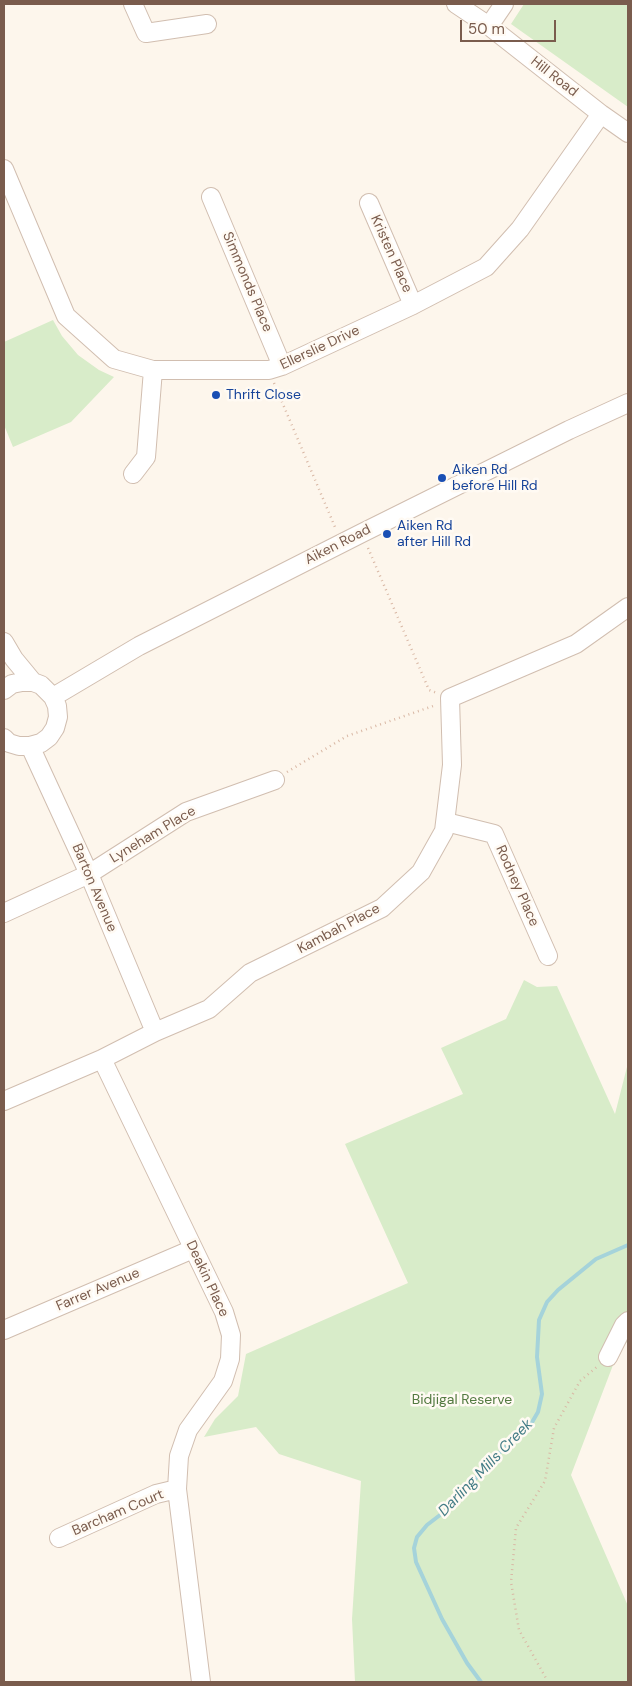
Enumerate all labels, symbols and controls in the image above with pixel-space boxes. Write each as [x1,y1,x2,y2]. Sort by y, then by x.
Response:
scale bar [462,10,558,42]
text: 50 m [468,19,505,39]
street label: Hill Road [527,53,581,101]
street label: Kristen Place [366,213,416,295]
street label: Simmonds Place [218,229,276,335]
street label: Ellerslie Drive [278,322,362,374]
place label: Thrift Close [226,387,301,403]
marker: Thrift Close [210,389,222,401]
place label: Aiken Rd before Hill Rd [452,462,538,494]
marker: Aiken Rd before Hill Rd [436,472,448,484]
place label: Aiken Rd after Hill Rd [397,518,471,550]
street label: Aiken Road [302,521,374,569]
marker: Aiken Rd after Hill Rd [381,528,393,540]
street label: Lyneham Place [107,803,199,867]
street label: Barton Avenue [68,841,120,935]
street label: Rodney Place [492,843,542,929]
street label: Kambah Place [295,900,383,958]
street label: Deakin Place [182,1238,232,1320]
street label: Farrer Avenue [54,1265,142,1315]
park label: Bidjigal Reserve [412,1392,512,1408]
water label: Darling Mills Creek [435,1416,537,1520]
street label: Barcham Court [70,1486,166,1540]

